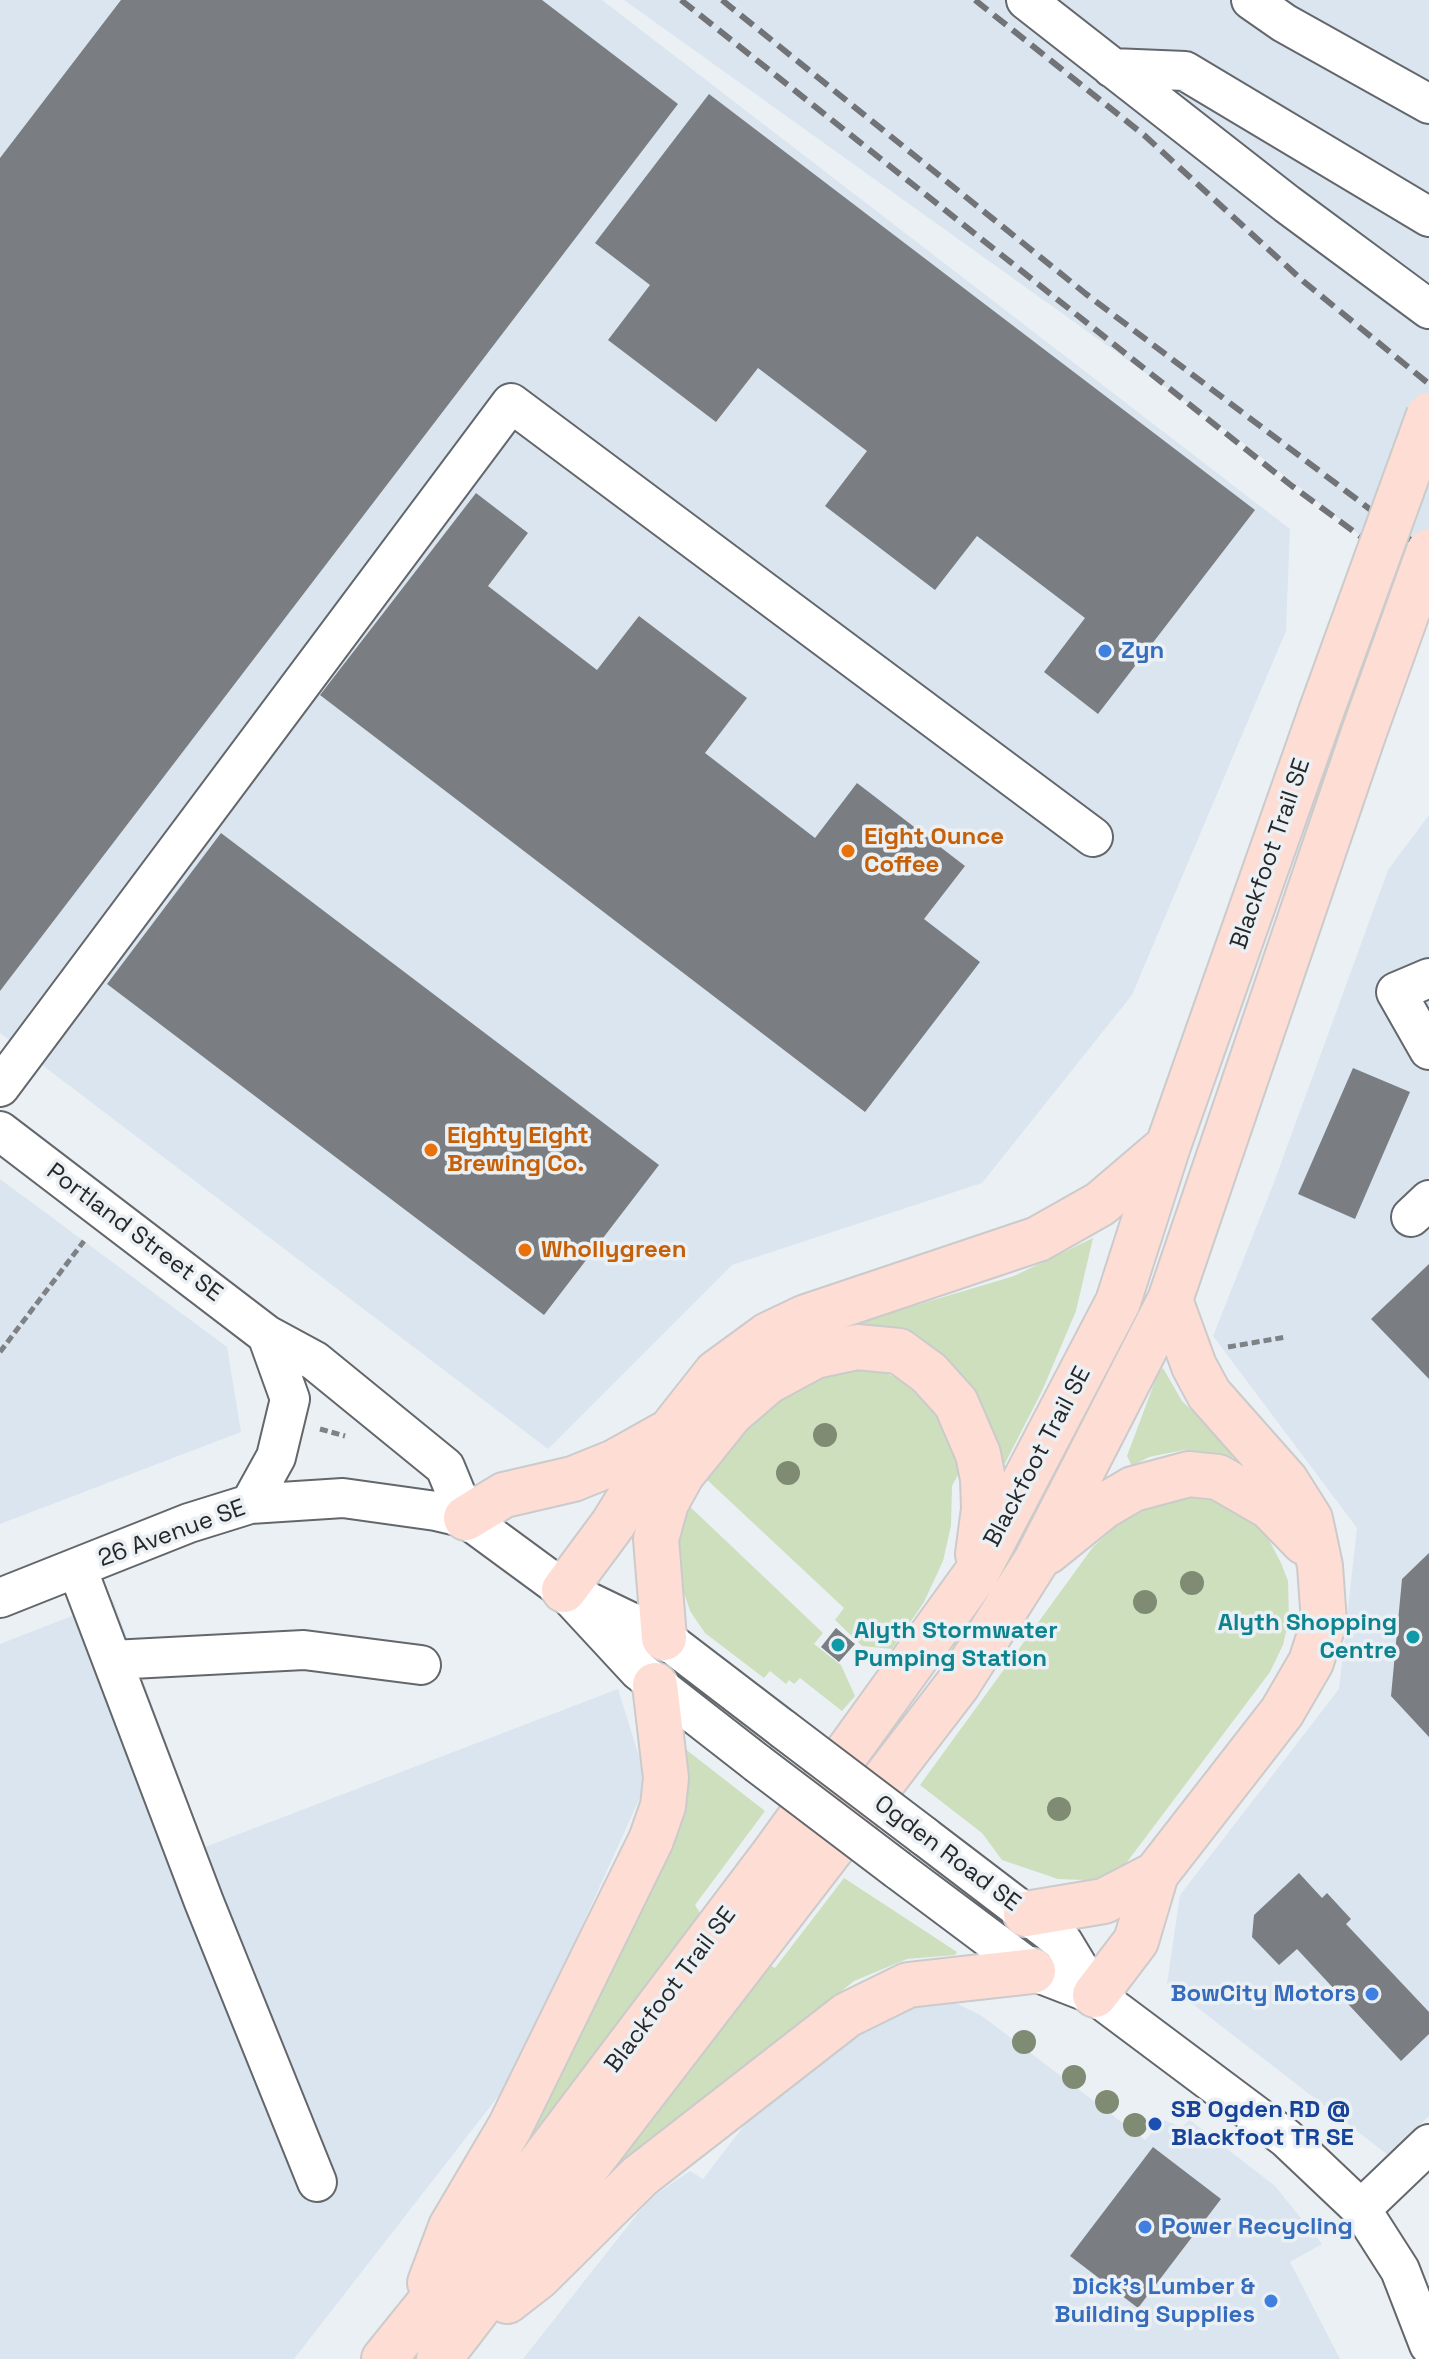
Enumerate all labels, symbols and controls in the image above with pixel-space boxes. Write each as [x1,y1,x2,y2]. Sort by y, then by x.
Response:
place label: Zyn [1121,637,1164,665]
marker: Zyn [1096,642,1114,660]
street label: Blackfoot Trail SE [1225,755,1317,953]
place label: Eight Ounce Coffee [864,823,1004,879]
marker: Eight Ounce Coffee [839,842,857,860]
place label: Eighty Eight Brewing Co. [447,1122,589,1178]
marker: Eighty Eight Brewing Co. [422,1141,440,1159]
street label: Portland Street SE [40,1157,228,1309]
place label: Whollygreen [541,1236,686,1264]
marker: Whollygreen [516,1241,534,1259]
street label: Blackfoot Trail SE [978,1362,1098,1552]
street label: 26 Avenue SE [94,1494,250,1574]
place label: Alyth Shopping Centre [1218,1609,1397,1665]
place label: Alyth Stormwater Pumping Station [854,1617,1058,1673]
marker: Alyth Shopping Centre [1404,1628,1422,1646]
marker: Alyth Stormwater Pumping Station [829,1636,847,1654]
street label: Ogden Road SE [868,1790,1026,1918]
street label: Blackfoot Trail SE [599,1902,743,2078]
place label: BowCity Motors [1170,1980,1356,2008]
marker: BowCity Motors [1363,1985,1381,2003]
place label: SB Ogden RD @ Blackfoot TR SE [1171,2096,1354,2152]
marker: SB Ogden RD @ Blackfoot TR SE [1146,2115,1164,2133]
place label: Power Recycling [1161,2213,1353,2241]
marker: Power Recycling [1136,2218,1154,2236]
place label: Dick's Lumber & Building Supplies [1054,2273,1255,2329]
marker: Dick's Lumber & Building Supplies [1262,2292,1280,2310]

